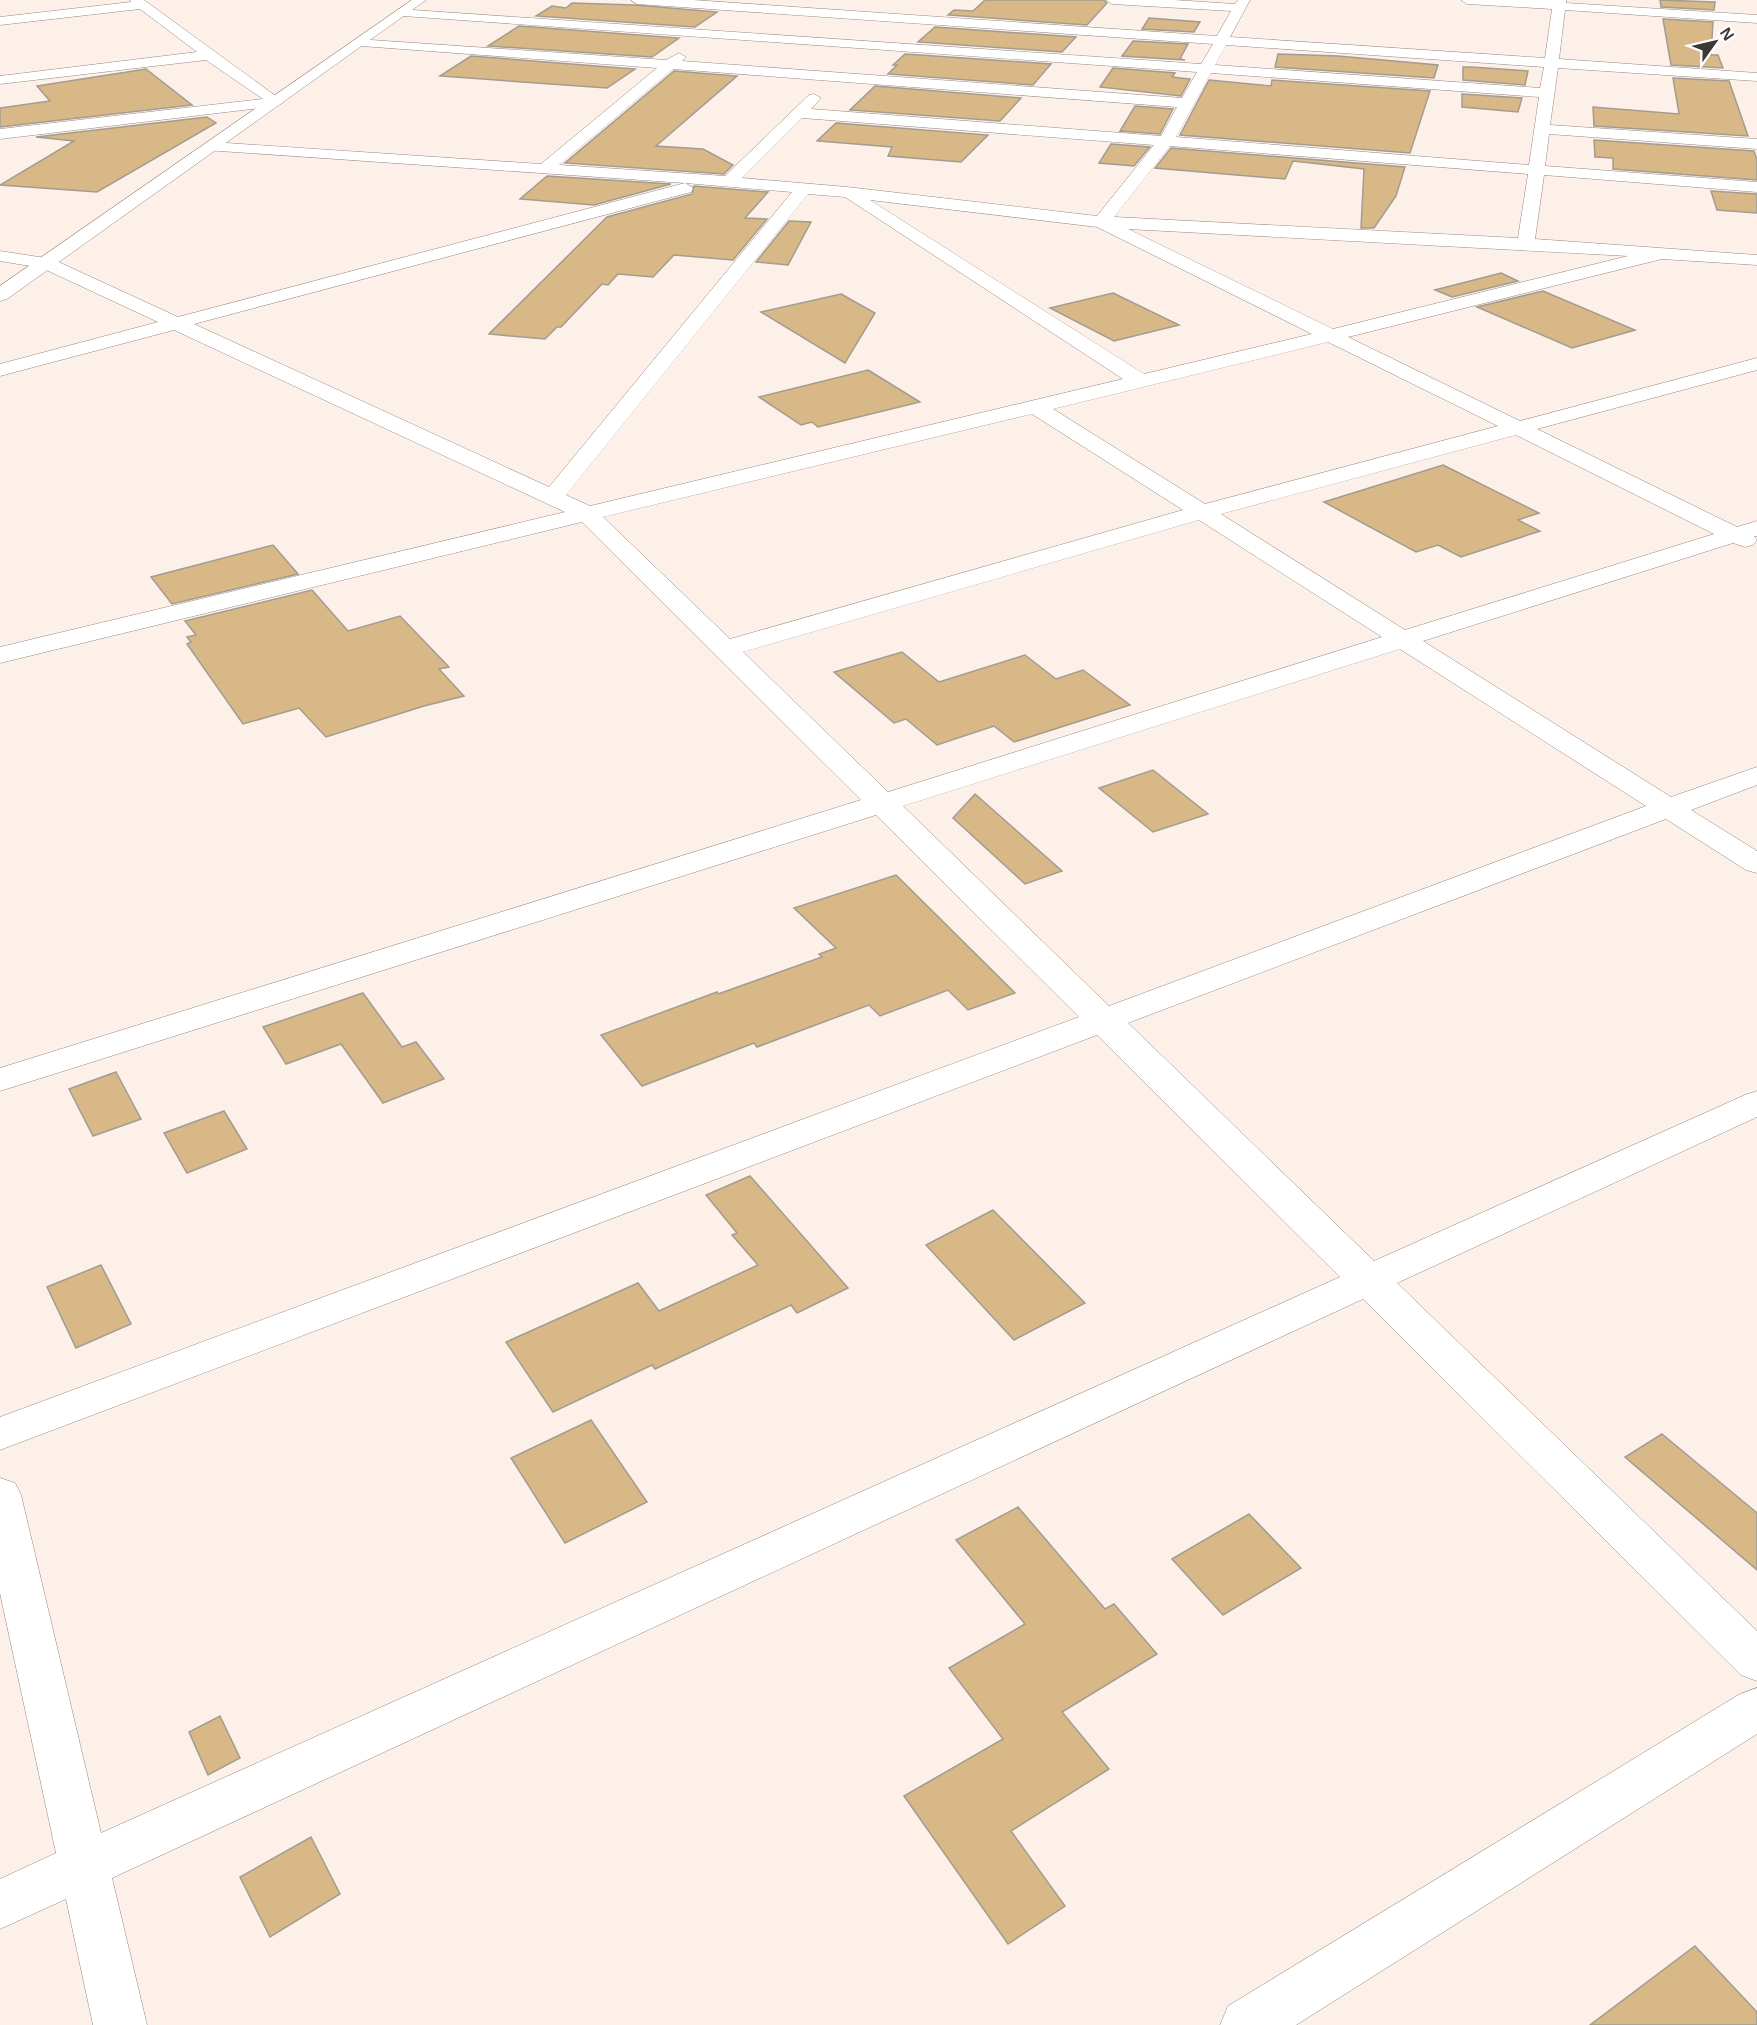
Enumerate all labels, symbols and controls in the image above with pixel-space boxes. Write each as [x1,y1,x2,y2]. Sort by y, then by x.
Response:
north arrow [1685,12,1745,72]
text: N [1717,24,1737,43]

